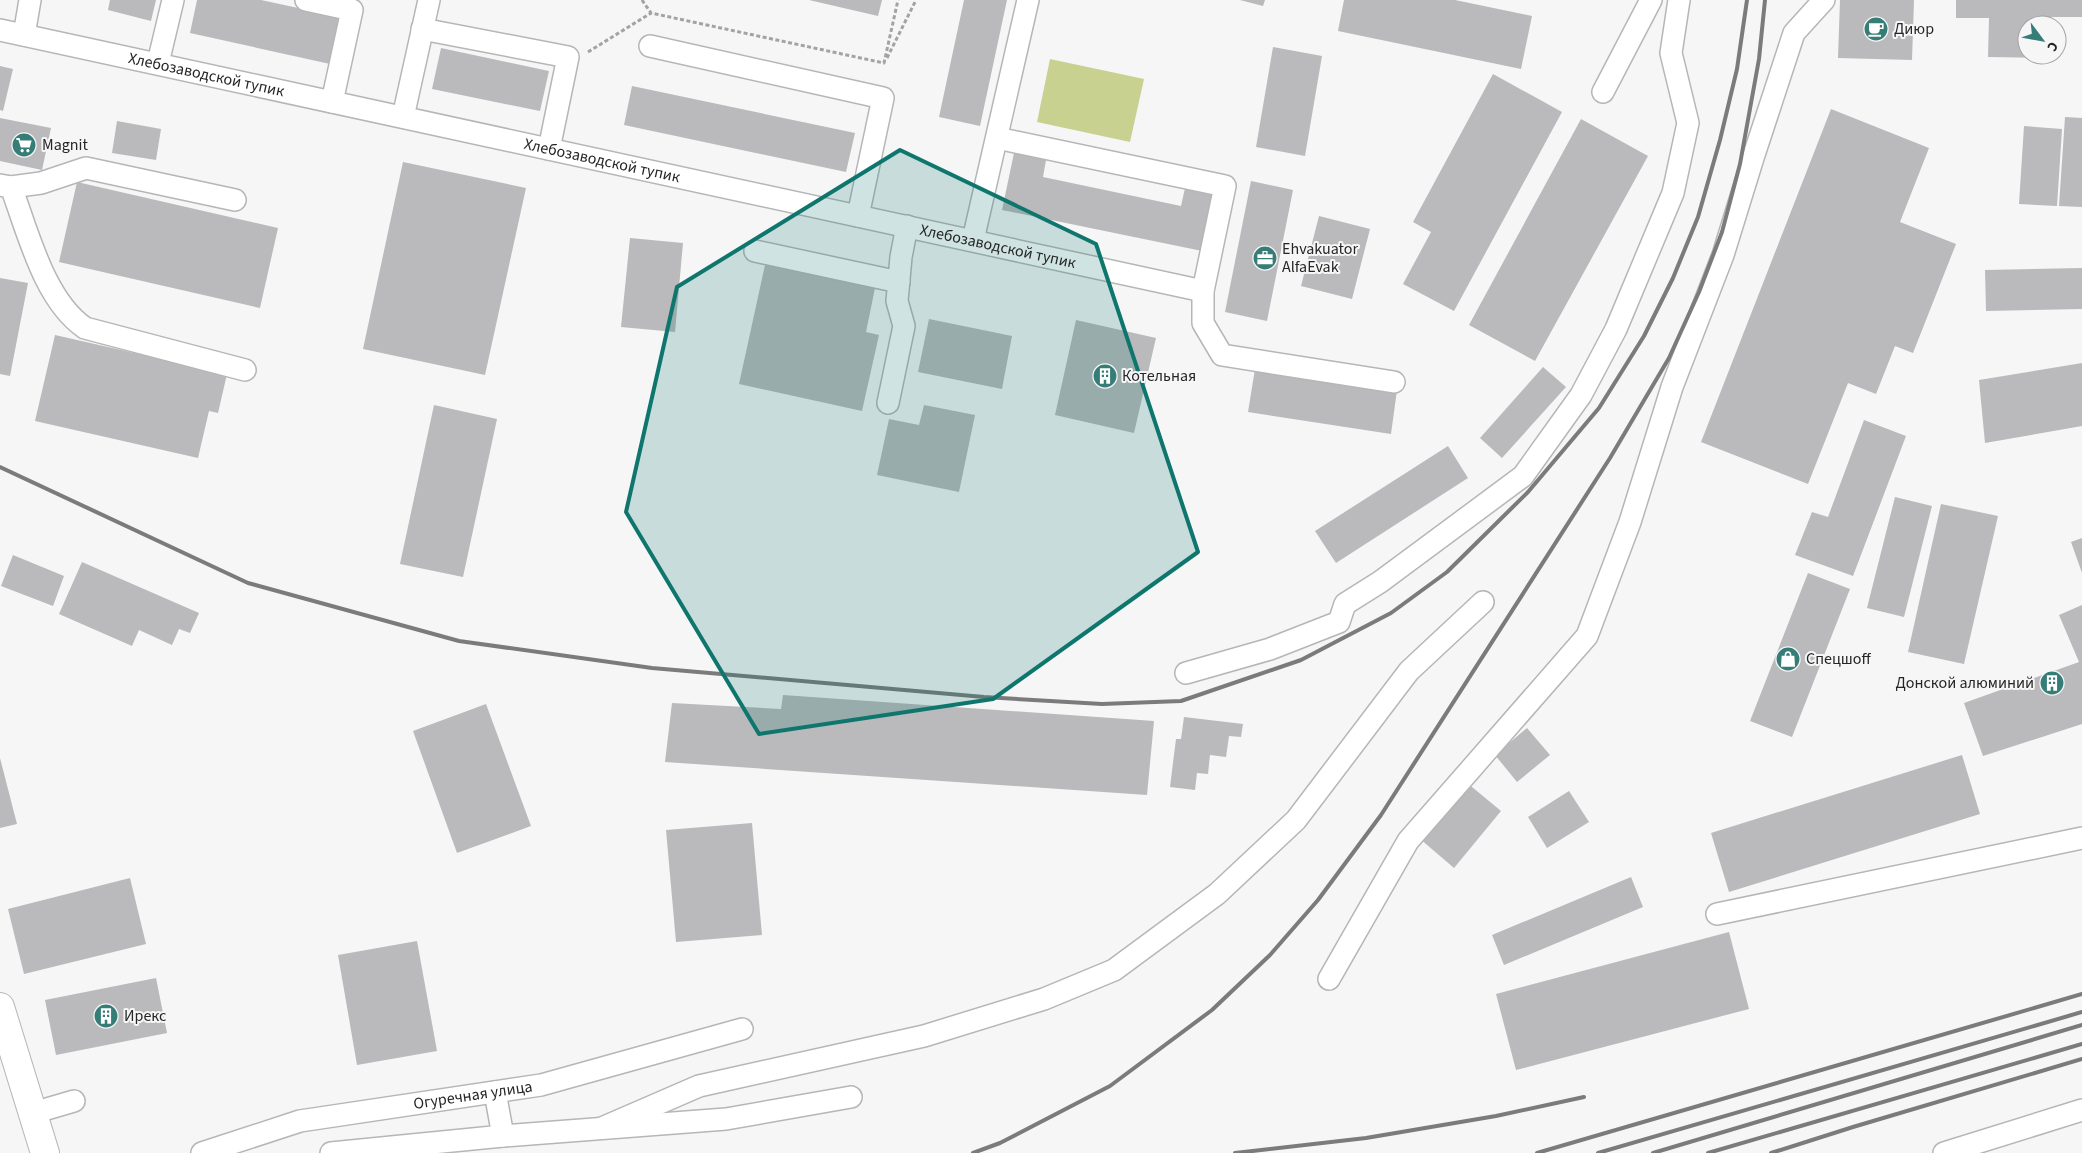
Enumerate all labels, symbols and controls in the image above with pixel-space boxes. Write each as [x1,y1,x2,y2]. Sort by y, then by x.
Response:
north arrow [2017,15,2067,65]
cafe icon: Диюр [1863,16,1889,42]
place label: Диюр [1894,18,1934,40]
text: С [2042,38,2063,55]
street label: Хлебозаводской тупик [126,47,286,102]
supermarket icon: Magnit [11,132,37,158]
street label: Хлебозаводской тупик [522,133,682,188]
place label: Magnit [42,134,88,156]
street label: Хлебозаводской тупик [918,219,1078,274]
place label: Ehvakuator AlfaEvak [1282,238,1358,278]
office icon: Ehvakuator AlfaEvak [1252,245,1278,271]
building icon: Котельная [1092,363,1118,389]
place label: Котельная [1122,365,1196,387]
shop icon: Спецшoff [1775,646,1801,672]
place label: Спецшoff [1806,648,1871,670]
building icon: Донской алюминий [2039,670,2065,696]
place label: Донской алюминий [1896,672,2034,694]
building icon: Ирекс [93,1003,119,1029]
place label: Ирекс [124,1005,166,1027]
street label: Огуречная улица [412,1075,534,1115]

